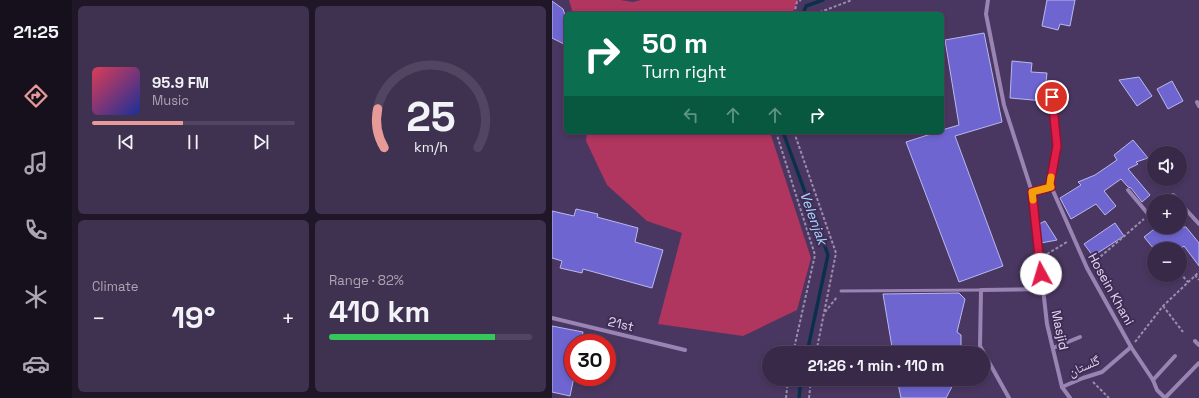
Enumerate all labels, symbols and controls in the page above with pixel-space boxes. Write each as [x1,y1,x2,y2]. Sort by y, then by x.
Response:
text: 21:25 [13,20,59,43]
text: 50 m [642,25,708,61]
icon: right [576,28,628,80]
text: Turn right [642,60,726,83]
text: 95.9 FM [152,73,209,92]
pin [1035,80,1069,114]
icon: directions [22,82,50,110]
icon: arrive [1041,86,1063,108]
text: 25 [406,90,455,143]
text: Music [152,92,189,109]
icon: left [680,104,702,126]
icon: ahead [722,104,744,126]
icon: ahead [764,104,786,126]
icon: right [806,104,828,126]
icon: previous [115,131,137,153]
icon: pause [182,131,204,153]
icon: next [250,131,272,153]
text: km/h [413,138,448,156]
map controls [1147,146,1187,282]
button: sound [1147,146,1187,186]
icon: music [22,149,50,177]
water label: Velenjak [796,189,832,249]
button: + [1147,194,1187,234]
icon: phone [22,216,50,244]
button: − [1147,242,1187,282]
street label: Hosein Khani [1084,250,1138,328]
position arrow [1020,253,1062,295]
text: Range · 82% [329,272,404,289]
text: Climate [92,278,138,295]
icon: climate [22,283,50,311]
text: 410 km [329,292,430,331]
text: 19° [172,298,215,337]
text: − [92,304,106,332]
text: + [281,304,295,332]
street label: Masjid [1047,309,1073,351]
street label: 21st [606,313,636,335]
speed limit sign: 30 [564,334,616,386]
icon: car [22,350,50,378]
street label: گلستان [1066,351,1103,380]
text: 21:26 · 1 min · 110 m [808,356,944,375]

